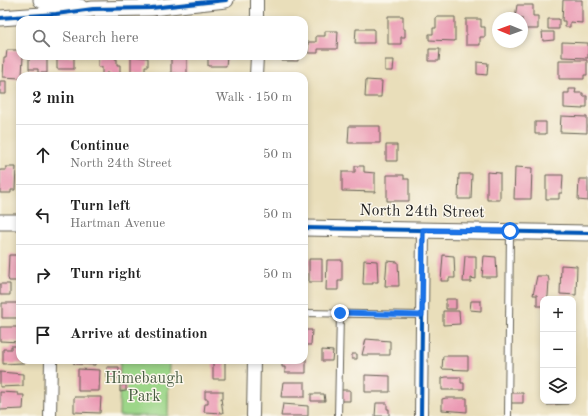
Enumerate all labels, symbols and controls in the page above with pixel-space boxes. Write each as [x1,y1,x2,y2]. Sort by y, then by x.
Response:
north arrow [492,12,528,48]
search box [16,16,308,60]
icon: search [30,27,52,49]
text: Search here [62,31,139,46]
text: 2 min [32,90,75,107]
text: Walk · 150 m [215,91,292,104]
text: Continue [70,139,129,154]
icon: ahead [32,144,54,166]
text: 50 m [263,148,292,161]
text: North 24th Street [70,157,172,170]
text: Turn left [70,199,130,214]
street label: North 24th Street [359,203,485,221]
icon: left [32,204,54,226]
text: 50 m [263,208,292,221]
text: Hartman Avenue [70,217,165,230]
route start [501,222,519,240]
icon: right [32,264,54,286]
text: Turn right [70,267,141,282]
text: 50 m [263,268,292,281]
map controls [540,296,576,404]
button: + [540,296,576,332]
route end [331,304,349,322]
icon: arrive [32,324,54,346]
text: Arrive at destination [70,327,208,342]
button: − [540,332,576,368]
button: layers [540,368,576,404]
park label: Himebaugh Park [105,371,184,405]

